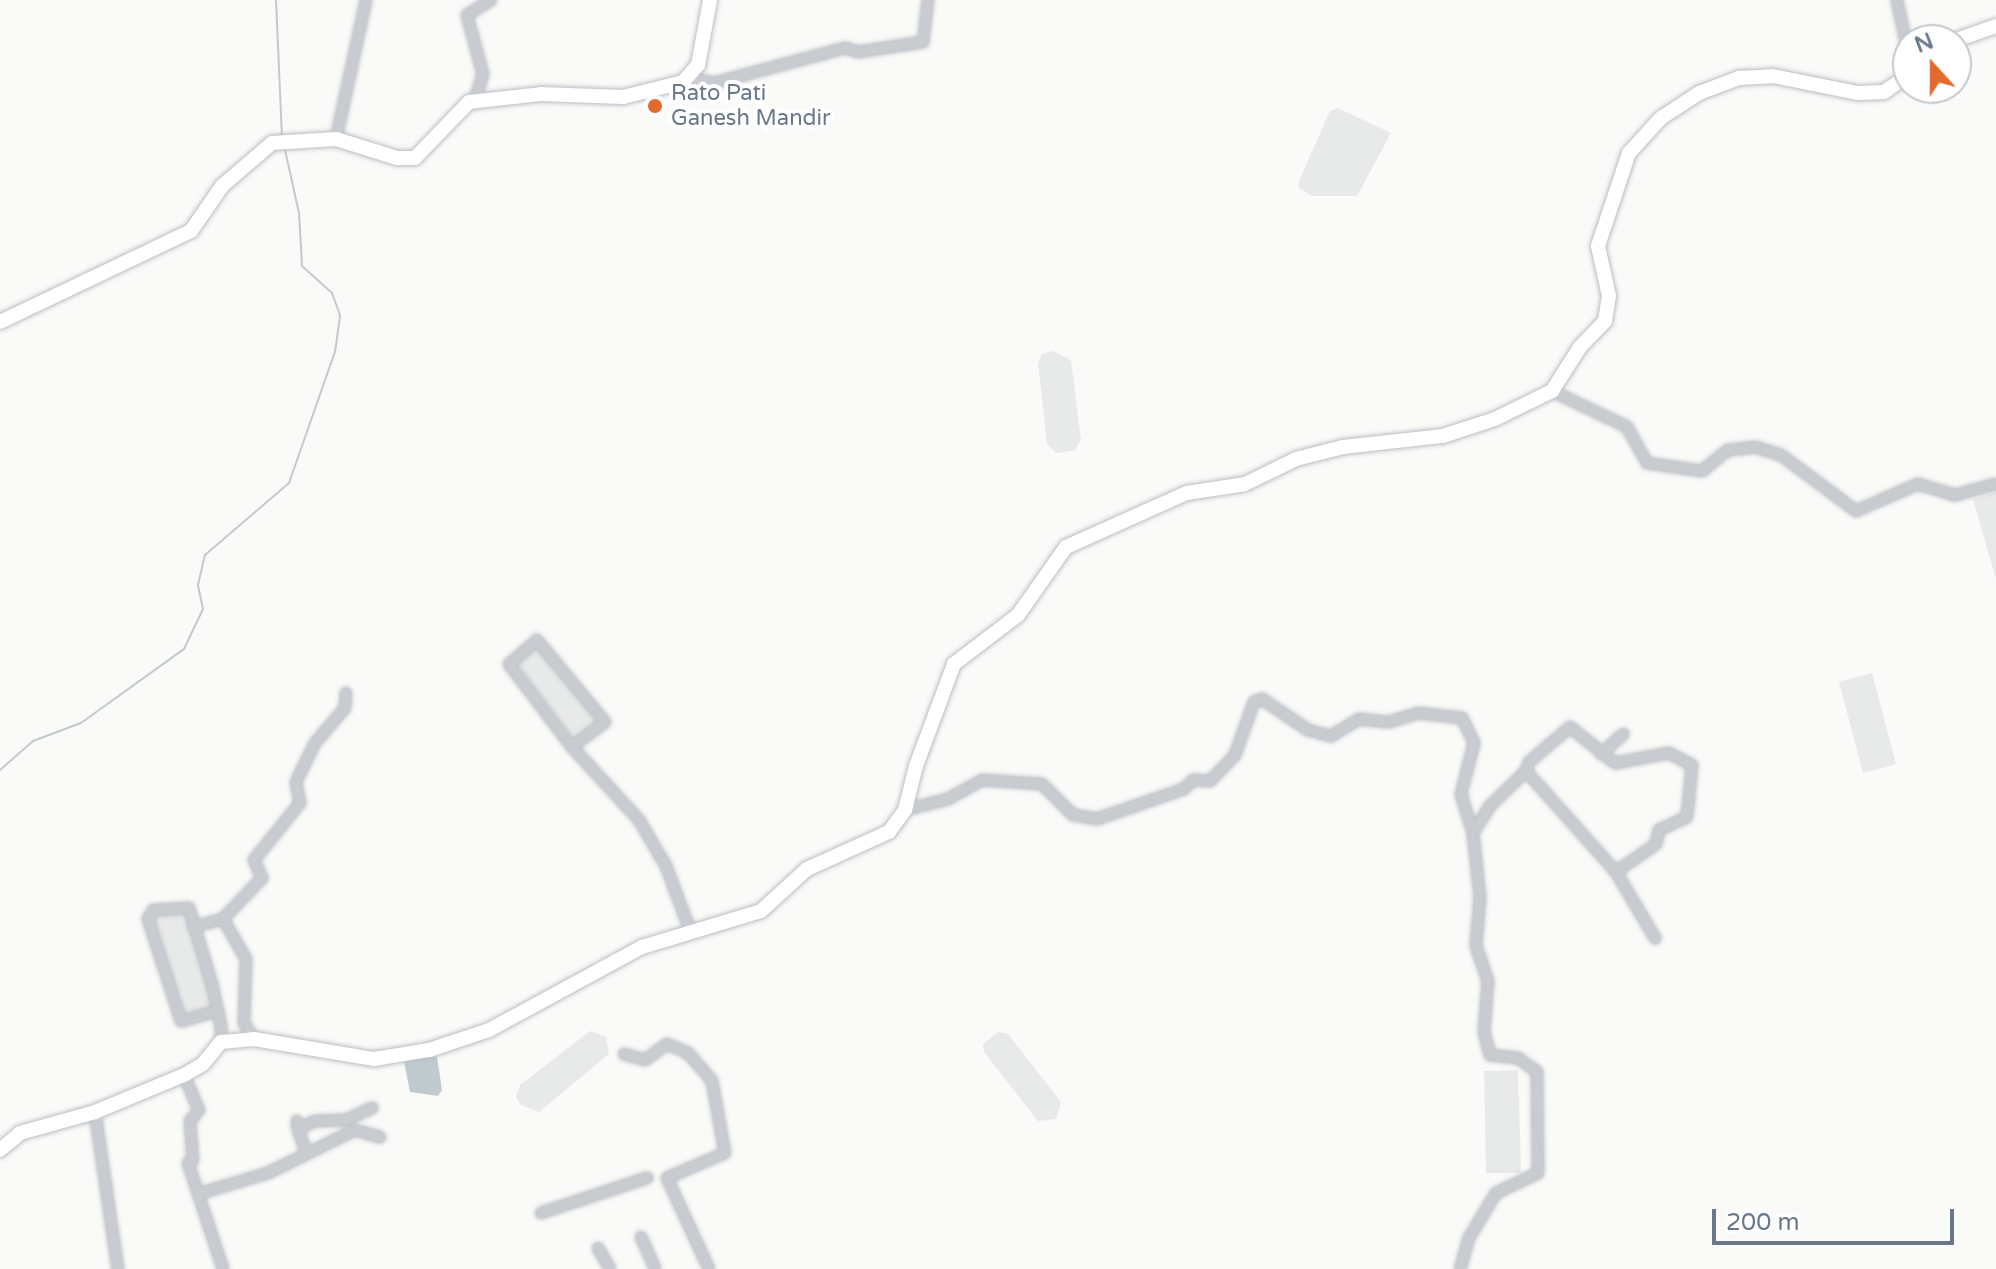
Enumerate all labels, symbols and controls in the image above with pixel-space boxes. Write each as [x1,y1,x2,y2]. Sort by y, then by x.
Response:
north arrow [1892,24,1972,104]
text: N [1911,28,1937,59]
place label: Rato Pati Ganesh Mandir [671,80,830,132]
marker: Rato Pati Ganesh Mandir [646,97,664,115]
scale bar [1716,1193,1958,1243]
text: 200 m [1726,1208,1800,1237]

